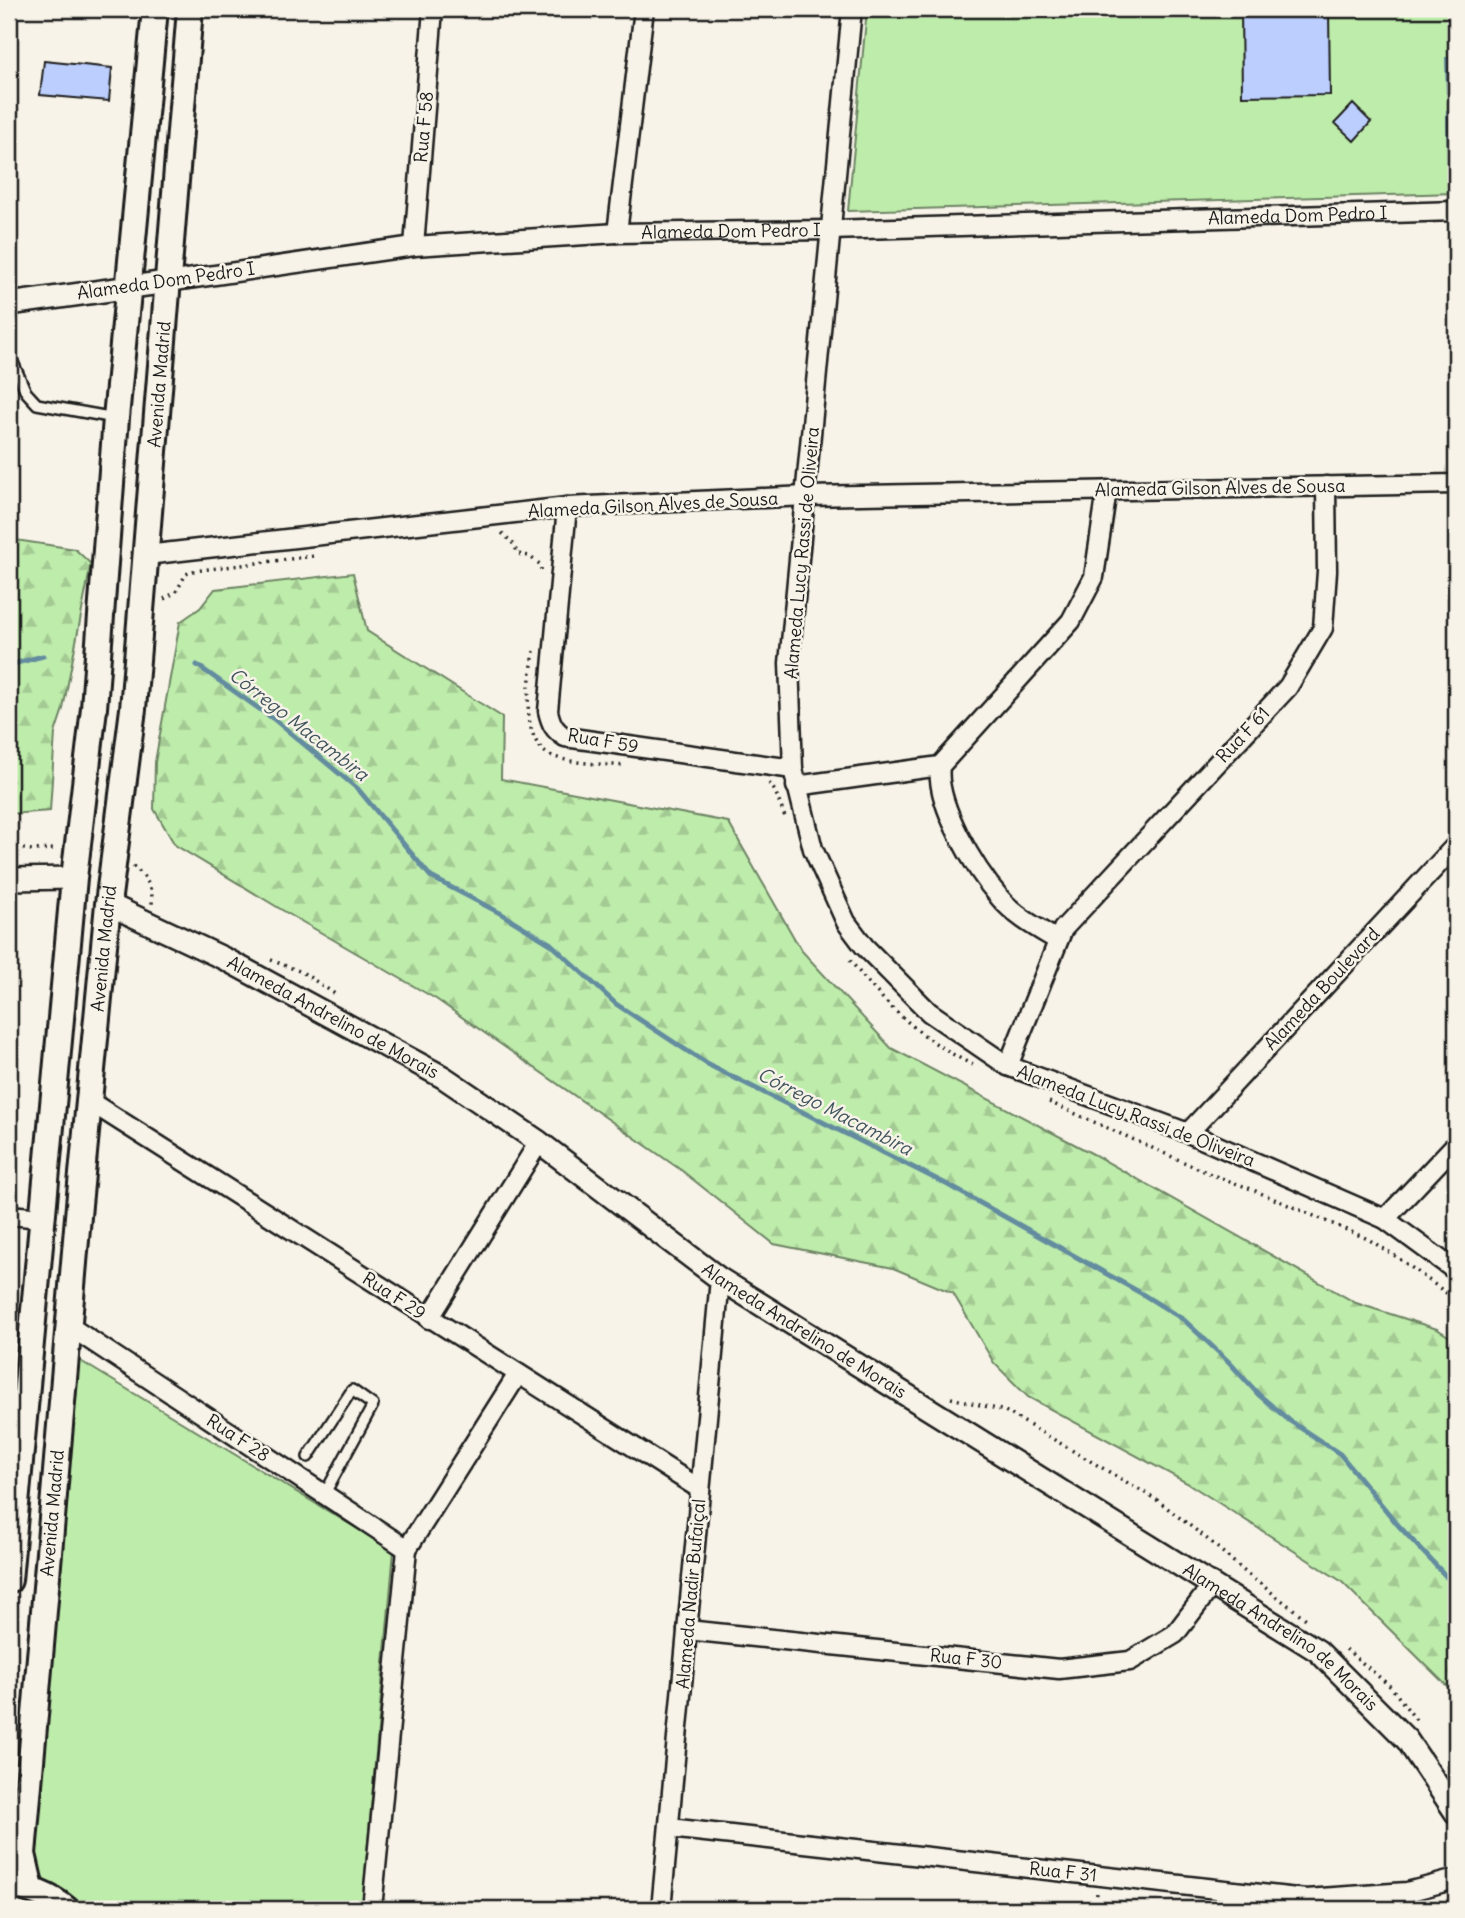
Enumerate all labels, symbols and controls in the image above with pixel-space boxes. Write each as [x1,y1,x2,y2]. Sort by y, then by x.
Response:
street label: Rua F 58 [409,90,438,164]
street label: Alameda Dom Pedro I [1208,201,1388,230]
street label: Alameda Dom Pedro I [641,218,821,244]
street label: Alameda Dom Pedro I [76,257,256,304]
street label: Avenida Madrid [142,320,176,448]
street label: Alameda Lucy Rassi de Oliveira [779,426,824,680]
street label: Alameda Gilson Alves de Sousa [1094,474,1346,501]
street label: Alameda Gilson Alves de Sousa [527,486,779,523]
water label: Córrego Macambira [225,662,374,787]
street label: Rua F 61 [1211,702,1274,767]
street label: Rua F 59 [566,723,640,758]
street label: Avenida Madrid [86,884,121,1013]
street label: Alameda Boulevard [1259,922,1385,1055]
street label: Alameda Andrelino de Morais [223,950,443,1084]
street label: Alameda Lucy Rassi de Oliveira [1014,1059,1258,1172]
water label: Córrego Macambira [754,1062,917,1161]
street label: Alameda Andrelino de Morais [698,1257,911,1403]
street label: Rua F 29 [358,1267,430,1325]
street label: Rua F 28 [202,1409,274,1467]
street label: Avenida Madrid [35,1449,69,1577]
street label: Alameda Nadir Bufaiçal [671,1498,710,1690]
street label: Alameda Andrelino de Morais [1179,1558,1383,1716]
street label: Rua F 30 [929,1643,1004,1674]
street label: Rua F 31 [1028,1857,1098,1886]

